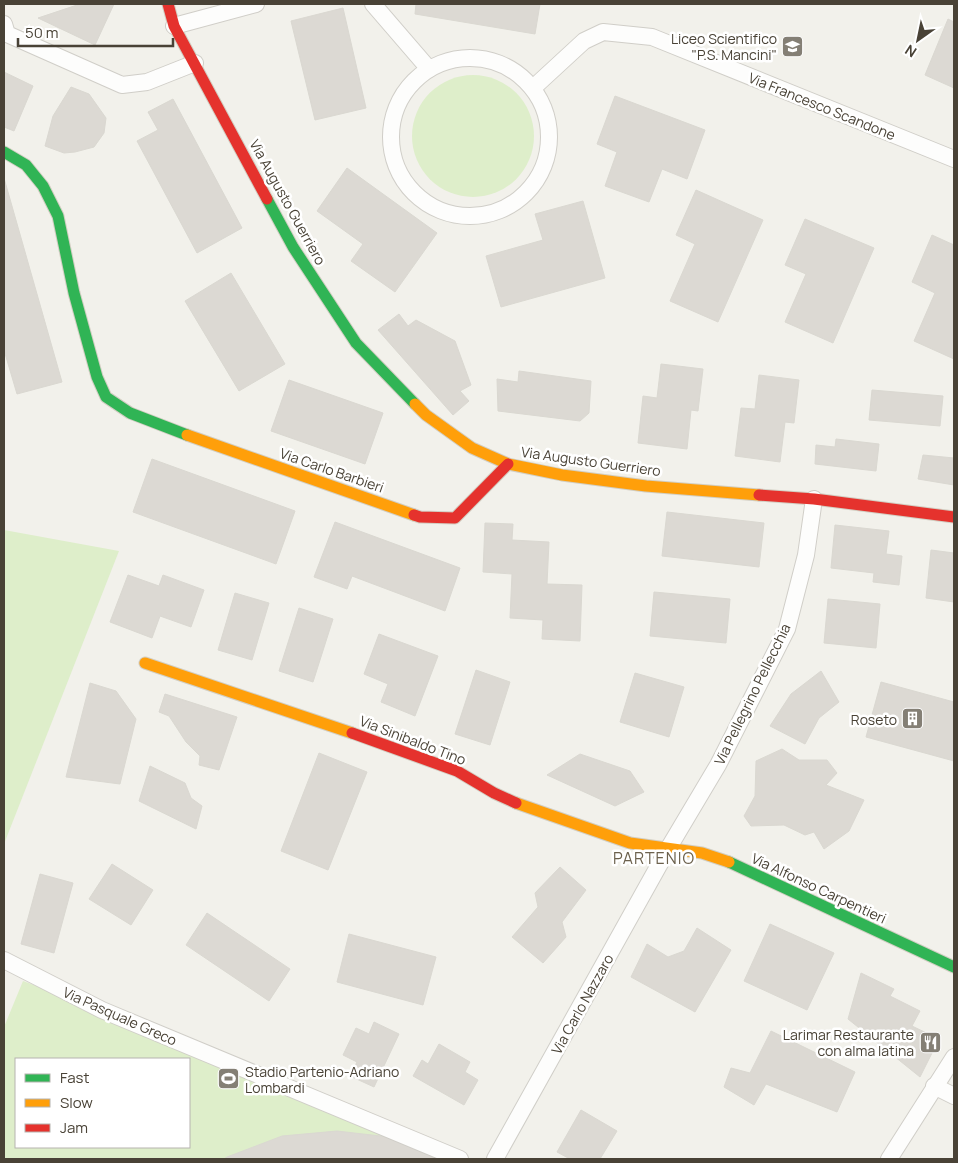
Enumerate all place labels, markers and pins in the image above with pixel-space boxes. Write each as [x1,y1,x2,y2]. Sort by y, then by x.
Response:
place label: Liceo Scientifico "P.S. Mancini" [671,29,777,64]
school or university icon: Liceo Scientifico "P.S. Mancini" [781,34,805,58]
building icon: Roseto [901,707,925,731]
place label: Roseto [851,710,897,729]
place label: Larimar Restaurante con alma latina [783,1025,914,1060]
restaurant icon: Larimar Restaurante con alma latina [918,1030,942,1054]
place label: Stadio Partenio-Adriano Lombardi [245,1062,399,1097]
sports icon: Stadio Partenio-Adriano Lombardi [217,1067,241,1091]

